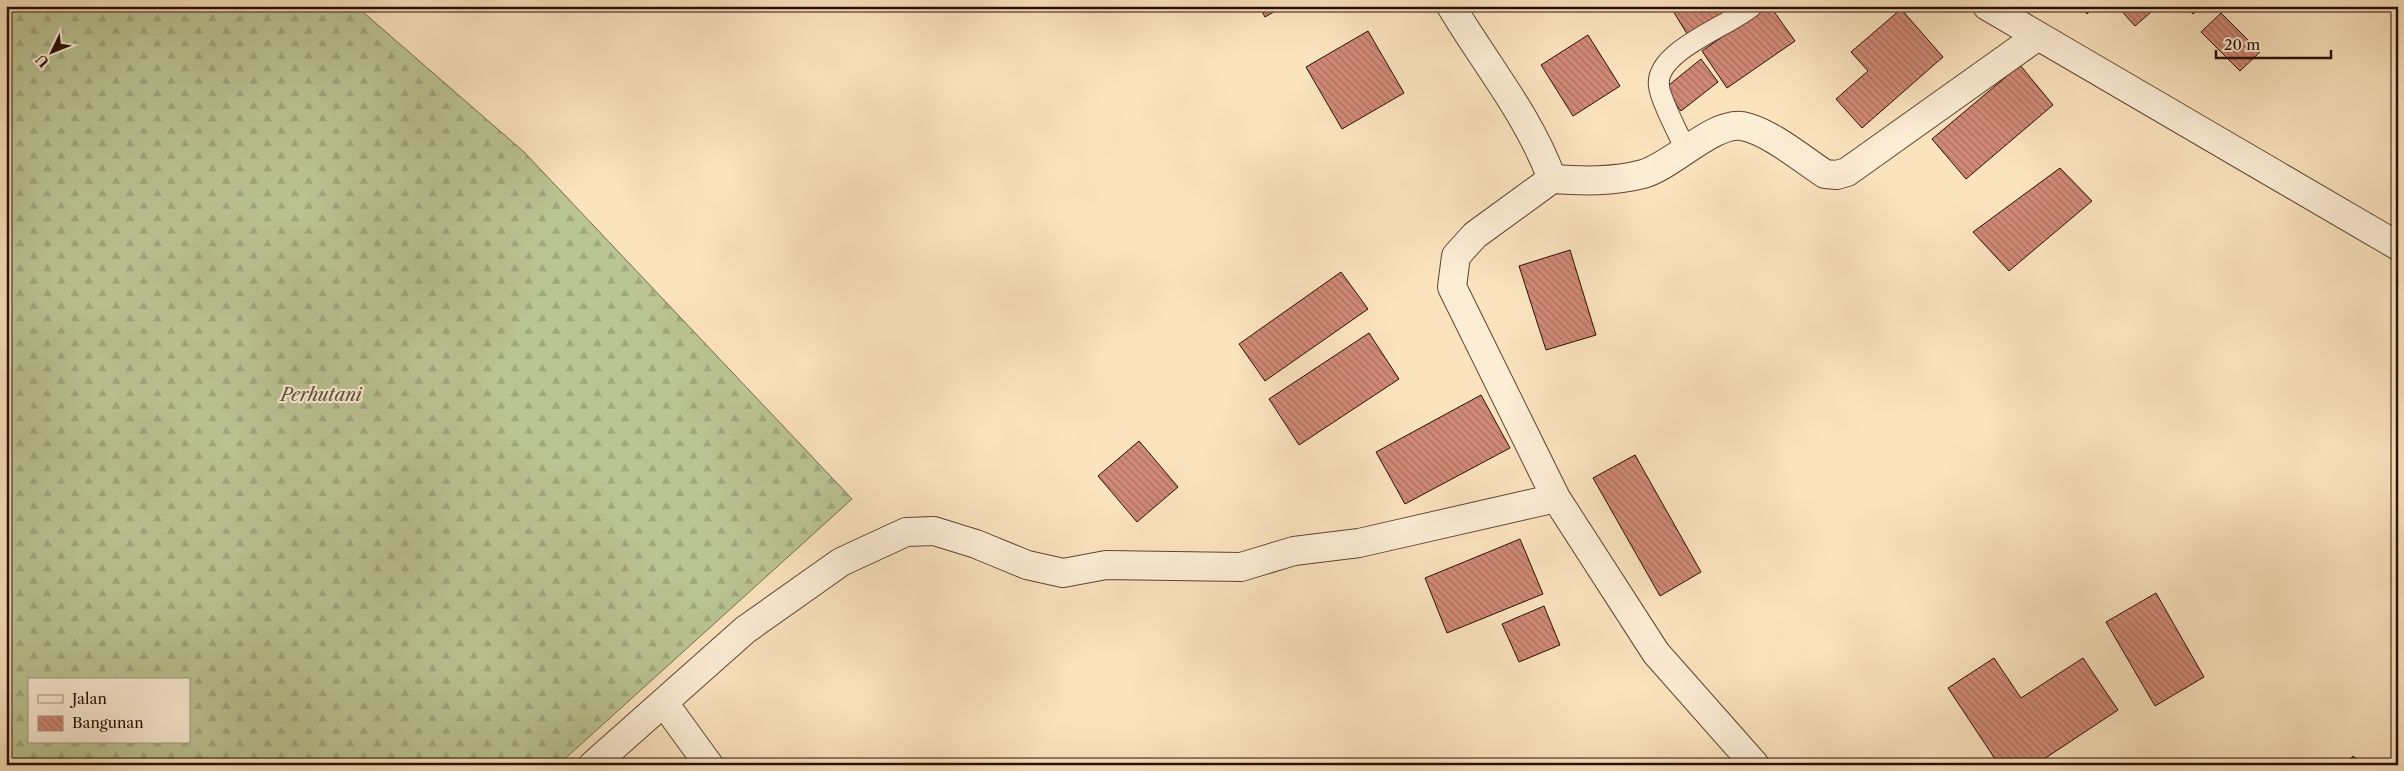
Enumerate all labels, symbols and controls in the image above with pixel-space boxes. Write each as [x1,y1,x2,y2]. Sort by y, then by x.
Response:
north arrow [28,28,78,78]
scale bar [2216,28,2332,60]
text: 20 m [2224,35,2260,54]
text: U [32,50,53,71]
park label: Perhutani [278,384,363,406]
legend [28,678,190,744]
text: Jalan [70,689,107,708]
text: Bangunan [72,713,144,732]

